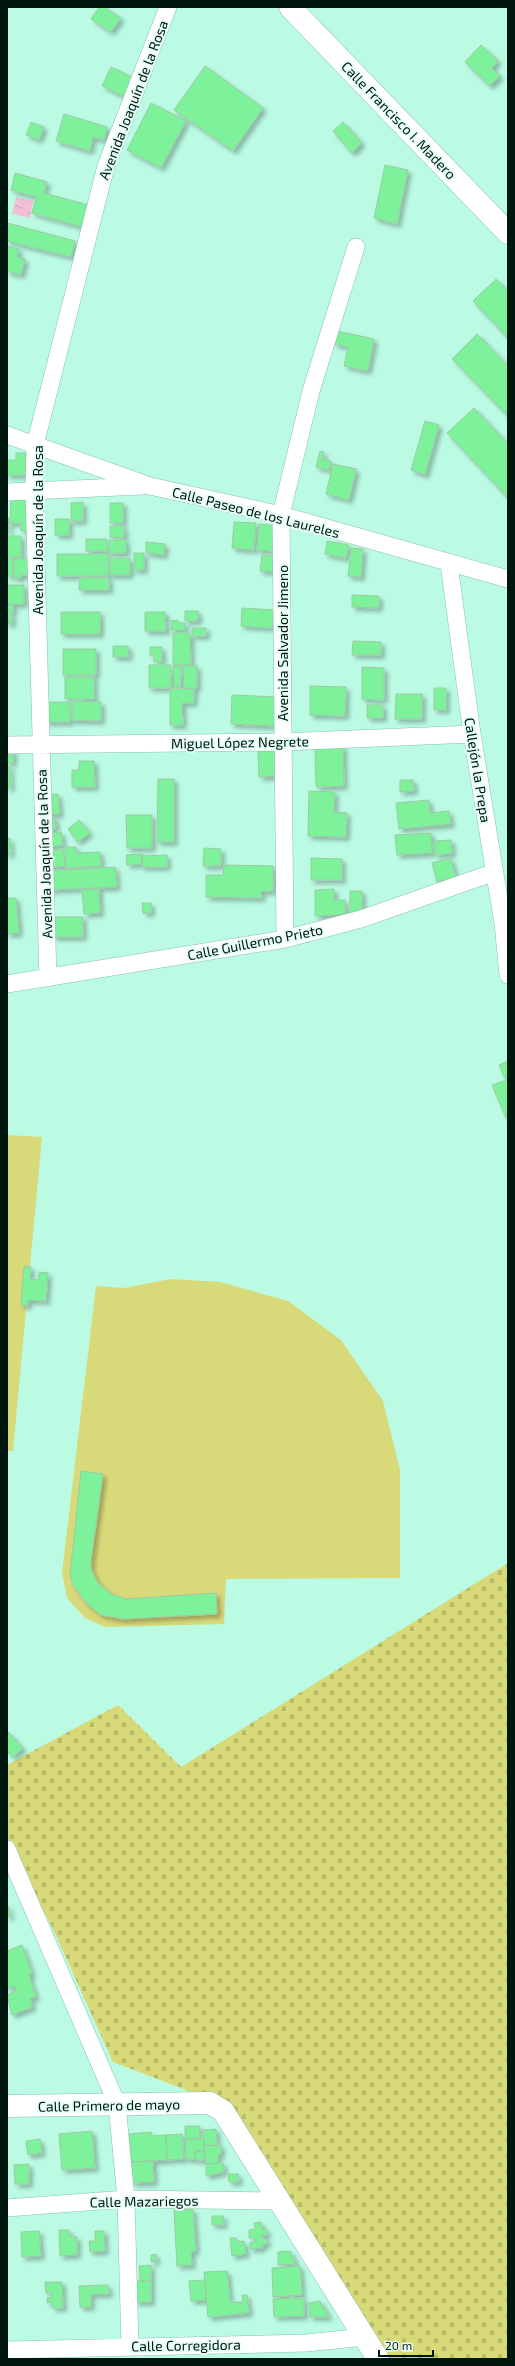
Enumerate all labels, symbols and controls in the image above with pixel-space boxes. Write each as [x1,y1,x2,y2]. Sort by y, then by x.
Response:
street label: Avenida Joaquín de la Rosa [95,18,171,182]
street label: Calle Francisco I. Madero [338,57,460,183]
street label: Avenida Joaquín de la Rosa [29,445,46,615]
street label: Calle Paseo de los Laureles [171,483,341,541]
street label: Avenida Salvador Jimeno [274,565,291,721]
street label: Callejón la Prepa [461,716,495,824]
street label: Miguel López Negrete [171,732,309,752]
street label: Avenida Joaquín de la Rosa [33,769,55,939]
street label: Calle Guillermo Prieto [186,921,324,963]
street label: Calle Primero de mayo [38,2095,180,2115]
street label: Calle Mazariegos [89,2192,199,2210]
scale bar [379,2332,433,2358]
street label: Calle Corregidora [131,2336,241,2354]
text: 20 m [385,2338,412,2352]

